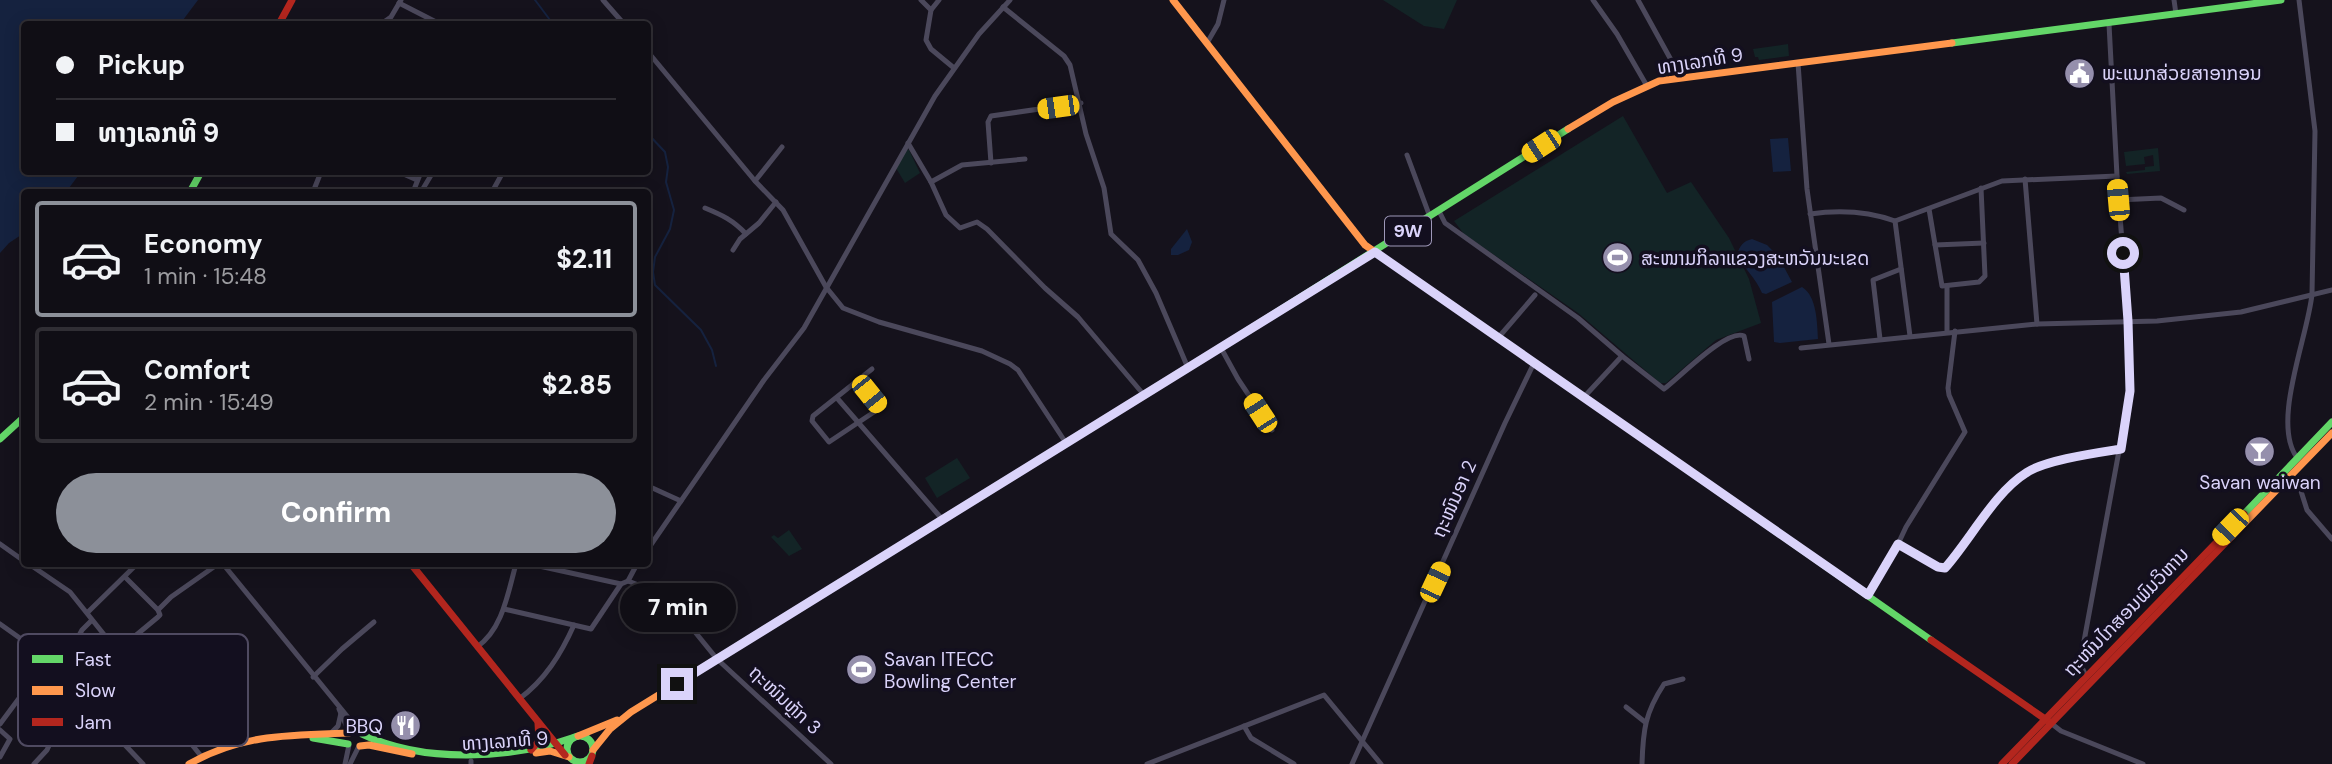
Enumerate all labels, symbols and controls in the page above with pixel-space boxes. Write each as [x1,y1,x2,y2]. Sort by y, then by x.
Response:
street label: ທາງເລກທີ 9 [1655,42,1745,80]
text: Pickup [98,48,185,82]
public building icon: ພະແນກສ່ວຍສາອາກອນ [2062,56,2096,90]
place label: ພະແນກສ່ວຍສາອາກອນ [2102,61,2262,86]
car [1036,94,1081,120]
text: ທາງເລກທີ 9 [98,116,219,150]
car [1518,126,1565,166]
car [2106,178,2131,222]
road number: 9W [1385,216,1431,246]
text: Economy [144,227,262,261]
icon: car [60,228,123,291]
route start [2107,237,2139,269]
sports icon: ສະໜາມກິລາແຂວງສະຫວັນນະເຂດ [1601,241,1635,275]
text: $2.11 [556,242,612,276]
place label: ສະໜາມກິລາແຂວງສະຫວັນນະເຂດ [1641,246,1869,271]
text: 1 min · 15:48 [144,261,267,291]
text: Comfort [144,353,250,387]
icon: car [60,354,123,417]
text: $2.85 [542,368,612,402]
car [848,371,891,417]
text: 2 min · 15:49 [144,387,274,417]
car [1240,390,1281,436]
bar icon: Savan waiwan [2243,434,2277,468]
street label: ຖະໜົນອາ 2 [1426,456,1482,542]
place label: Savan waiwan [2199,470,2321,495]
button: Confirm [56,473,616,553]
car [2208,505,2253,549]
street label: ຖະໜົນໄກສອນພົມວິຫານ [2058,542,2194,682]
car [1417,559,1454,605]
callout: 7 min [619,582,735,632]
text: 7 min [648,592,708,622]
legend [18,634,248,746]
text: Fast [75,647,111,672]
place label: Savan ITECC Bowling Center [884,647,1017,694]
sports icon: Savan ITECC Bowling Center [844,653,878,687]
street label: ຖະໜົນຫຼັກ 3 [743,660,827,740]
route end [661,668,693,700]
text: Slow [75,678,116,703]
restaurant icon: BBQ [389,709,423,743]
text: Jam [75,710,112,735]
place label: BBQ [345,714,383,739]
street label: ທາງເລກທີ 9 [461,726,549,756]

